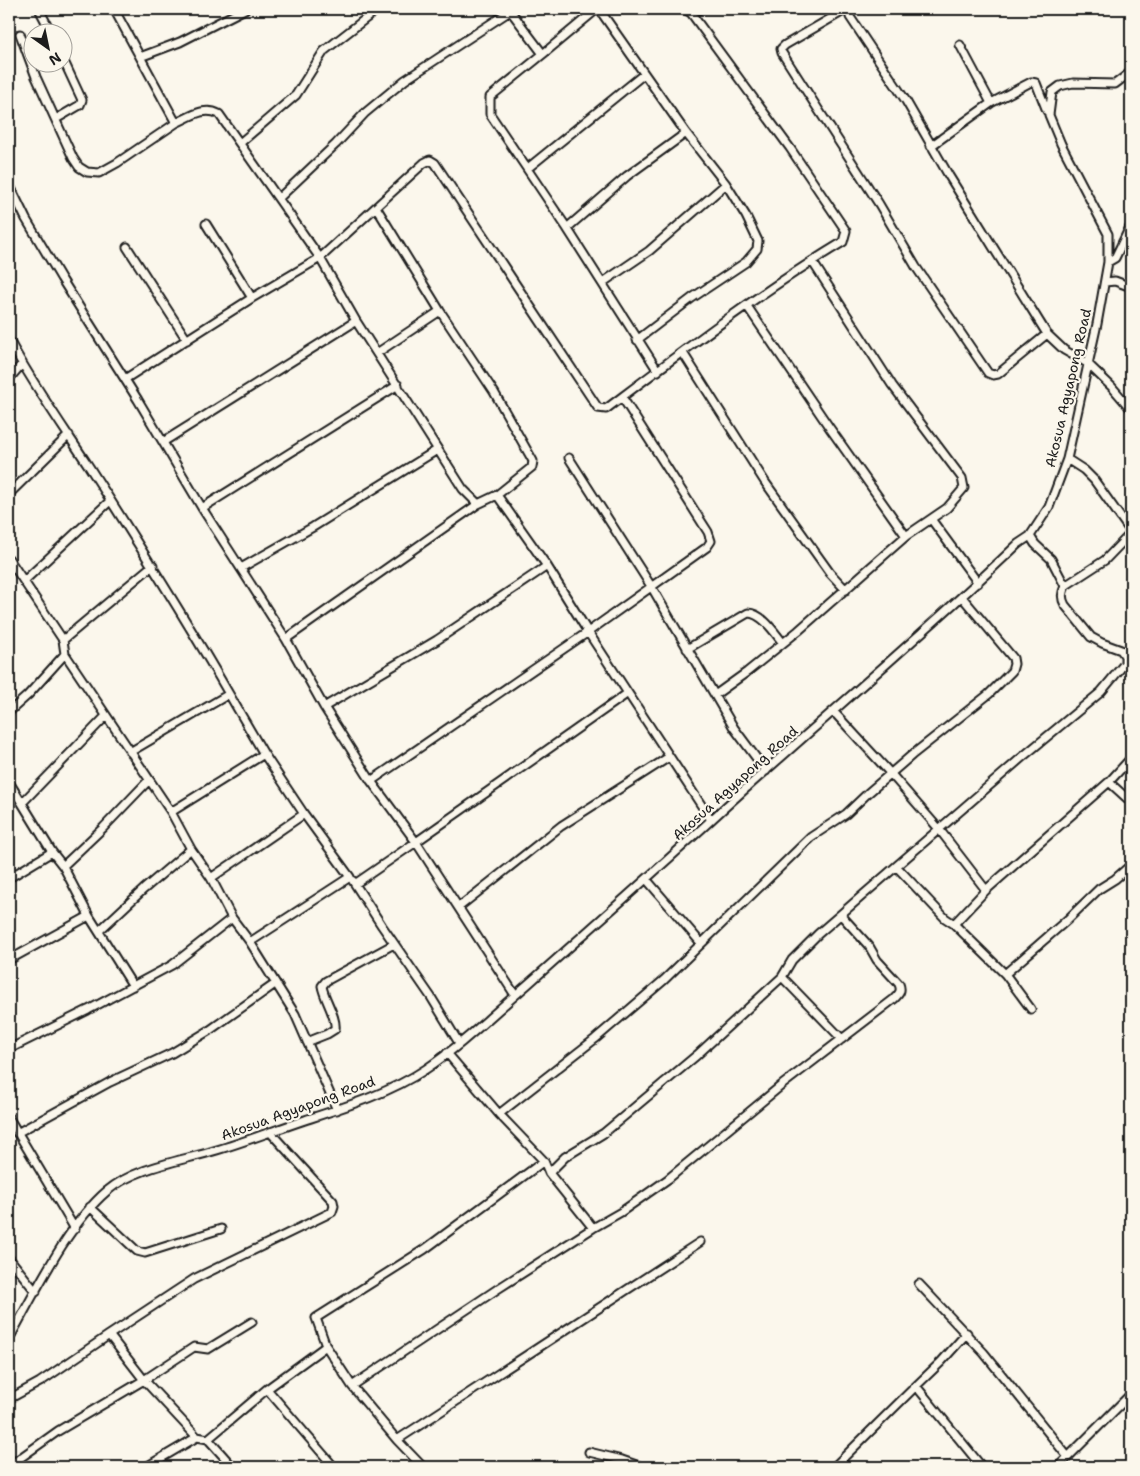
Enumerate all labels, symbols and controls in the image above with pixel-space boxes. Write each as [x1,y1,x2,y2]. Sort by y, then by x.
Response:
north arrow [22,22,72,72]
text: N [46,48,65,69]
street label: Akosua Agyapong Road [1041,307,1095,469]
street label: Akosua Agyapong Road [669,722,802,844]
street label: Akosua Agyapong Road [219,1072,378,1144]

